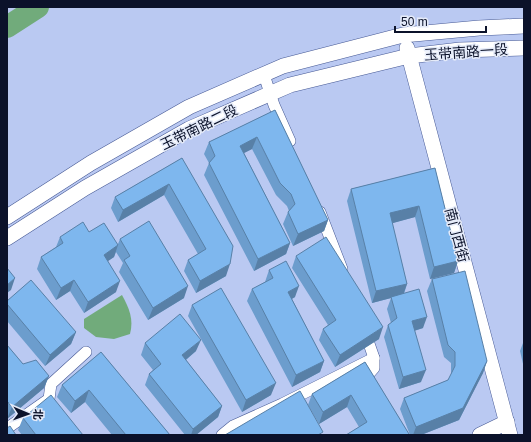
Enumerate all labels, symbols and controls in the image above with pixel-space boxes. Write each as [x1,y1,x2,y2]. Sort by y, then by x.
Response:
scale bar [395,8,486,34]
text: 50 m [401,15,428,29]
street label: 玉带南路一段 [424,41,508,63]
street label: 玉带南路二段 [158,101,240,153]
street label: 南门西街 [442,206,472,264]
north arrow [8,394,48,434]
text: 北 [32,409,44,420]

